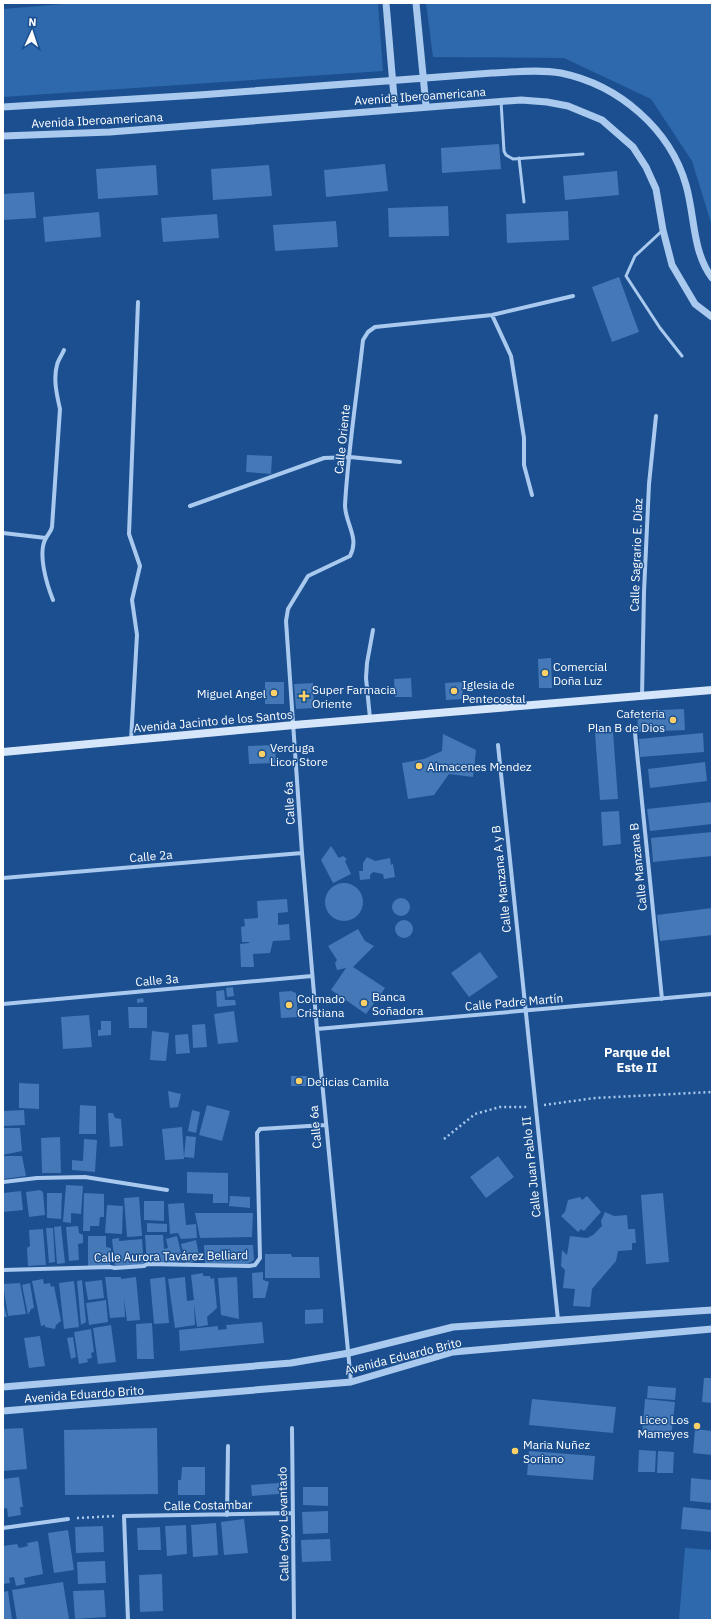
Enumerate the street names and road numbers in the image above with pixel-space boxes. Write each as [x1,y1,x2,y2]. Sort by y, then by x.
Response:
street label: Avenida Iberoamericana [354,84,487,108]
street label: Avenida Iberoamericana [31,109,164,131]
street label: Calle Oriente [331,403,353,474]
street label: Calle Sagrario E. Díaz [627,498,645,612]
street label: Avenida Jacinto de los Santos [133,707,293,735]
street label: Calle 6a [280,780,298,825]
street label: Calle Manzana B [626,822,650,912]
street label: Calle Manzana A y B [488,824,514,933]
street label: Calle 2a [129,847,174,865]
street label: Calle 3a [135,971,180,989]
street label: Calle Padre Martín [464,990,564,1014]
street label: Calle 6a [306,1104,324,1149]
street label: Calle Juan Pablo II [518,1115,544,1218]
street label: Calle Aurora Tavárez Belliard [94,1247,248,1265]
street label: Avenida Eduardo Brito [343,1334,463,1378]
street label: Avenida Eduardo Brito [24,1382,145,1406]
street label: Calle Cayo Levantado [274,1466,292,1581]
street label: Calle Costambar [164,1497,253,1513]

